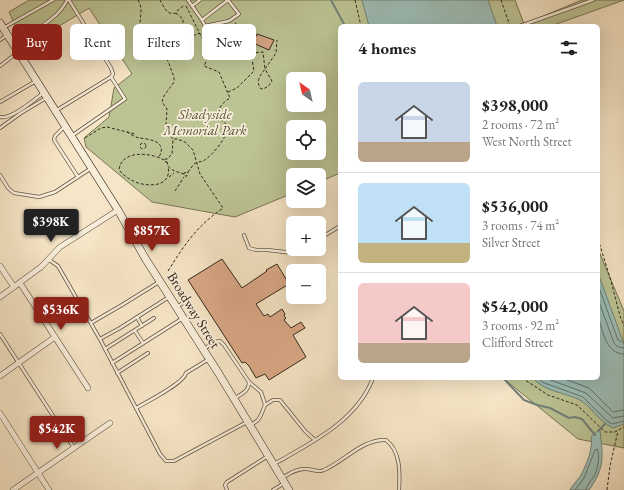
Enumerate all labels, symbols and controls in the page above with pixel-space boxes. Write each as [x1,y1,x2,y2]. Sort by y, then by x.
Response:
chip: Buy [12,24,62,60]
chip: Rent [70,24,125,60]
chip: Filters [133,24,194,60]
chip: New [202,24,256,60]
text: 4 homes [358,37,416,59]
icon: filters [558,37,580,59]
north arrow [286,72,326,112]
map controls [286,72,326,304]
text: $398,000 [482,94,548,116]
icon: home [390,98,438,146]
park label: Shadyside Memorial Park [162,105,247,139]
text: 2 rooms · 72 m² [482,116,559,133]
button: locate [286,120,326,160]
text: West North Street [482,133,572,150]
button: layers [286,168,326,208]
text: $536,000 [482,195,548,217]
icon: home [390,199,438,247]
pin: $398K [23,209,79,243]
text: $398K [33,213,69,230]
button: + [286,216,326,256]
text: 3 rooms · 74 m² [482,217,559,234]
pin: $857K [124,218,180,252]
text: $857K [134,222,170,239]
text: Silver Street [482,234,540,251]
button: − [286,264,326,304]
street label: Broadway Street [163,268,225,352]
text: $542,000 [482,295,548,317]
pin: $536K [33,297,89,331]
icon: home [390,299,438,347]
text: $536K [43,301,79,318]
text: 3 rooms · 92 m² [482,317,559,334]
text: Clifford Street [482,334,553,351]
pin: $542K [29,416,85,450]
text: $542K [39,420,75,437]

